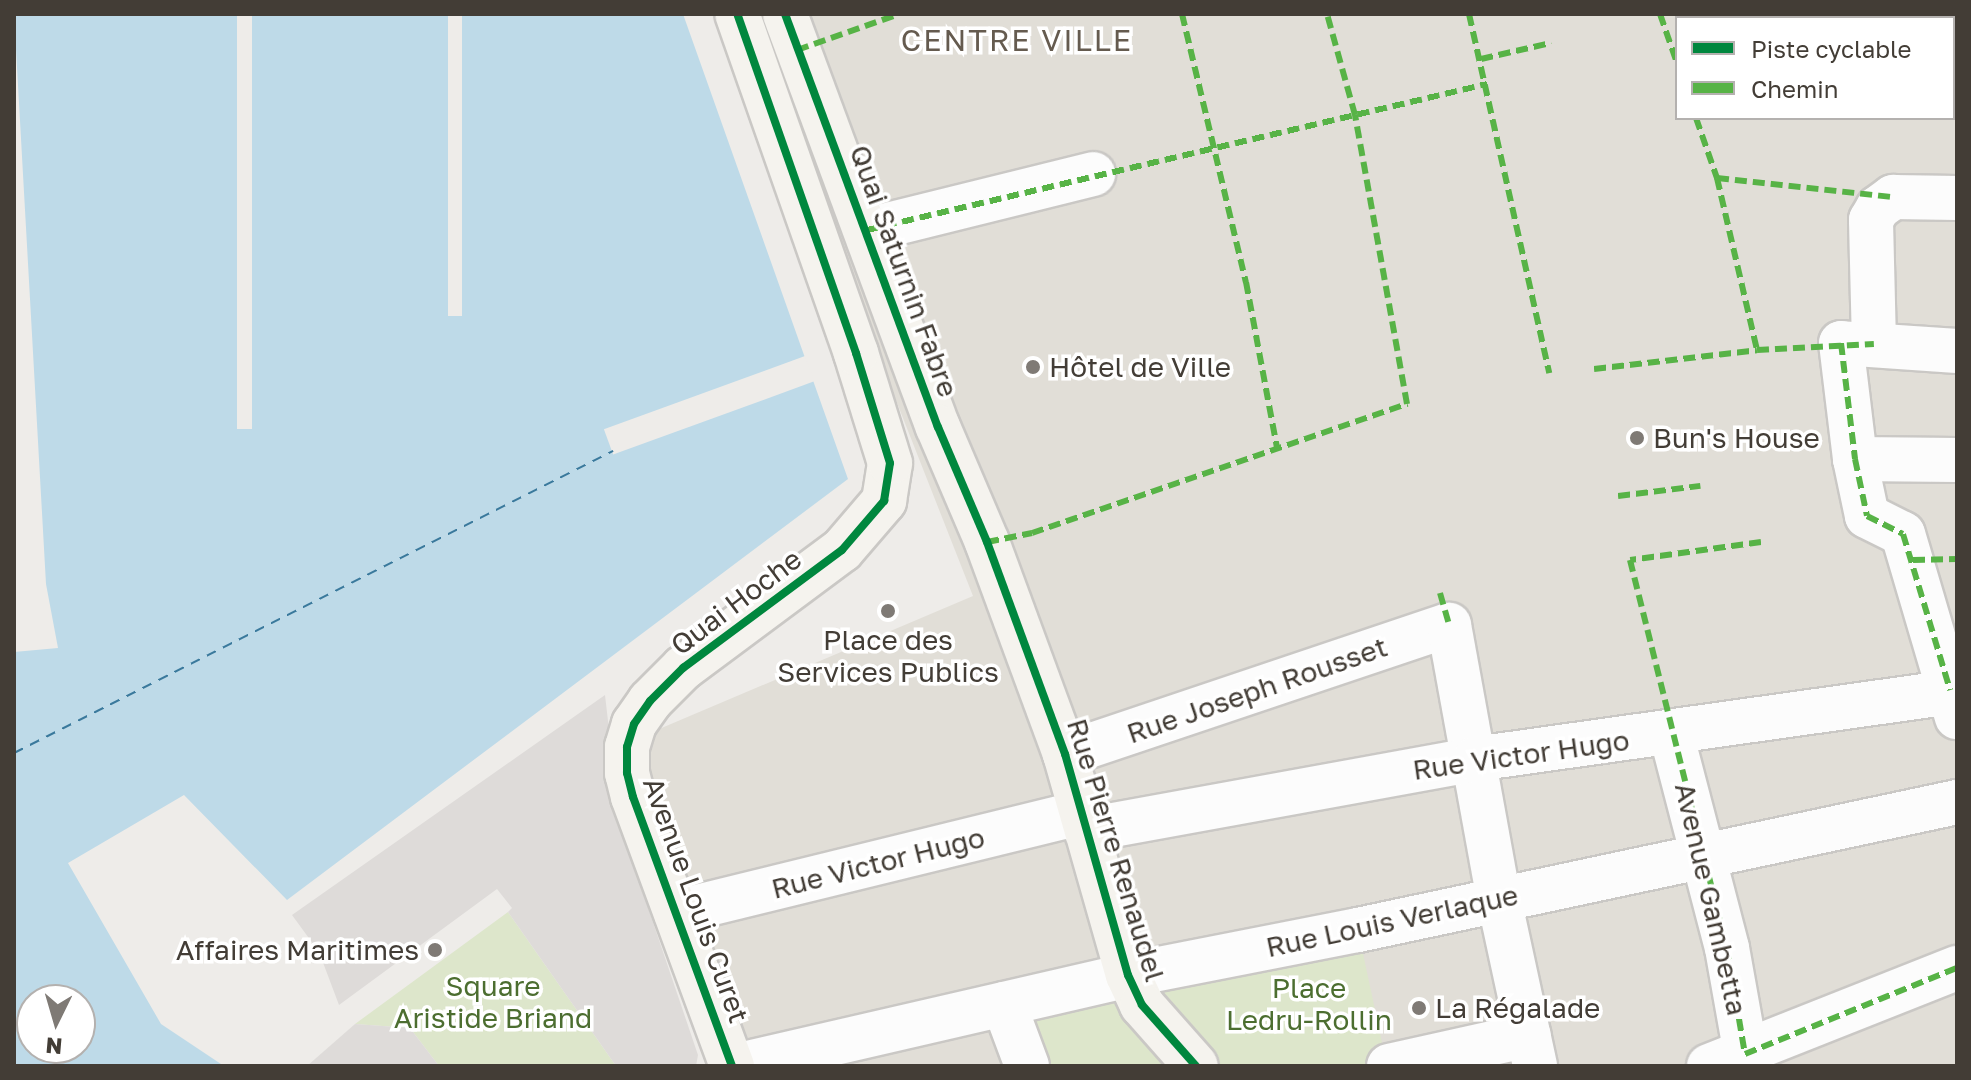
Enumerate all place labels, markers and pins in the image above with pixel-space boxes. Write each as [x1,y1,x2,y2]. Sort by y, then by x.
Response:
place label: Hôtel de Ville [1049,350,1231,384]
marker: Hôtel de Ville [1024,358,1042,376]
place label: Bun's House [1653,421,1820,455]
marker: Bun's House [1628,429,1646,447]
marker: Place des Services Publics [879,602,897,620]
place label: Place des Services Publics [777,623,999,689]
place label: Affaires Maritimes [176,933,419,967]
marker: Affaires Maritimes [426,941,444,959]
place label: La Régalade [1435,991,1600,1025]
marker: La Régalade [1410,999,1428,1017]

